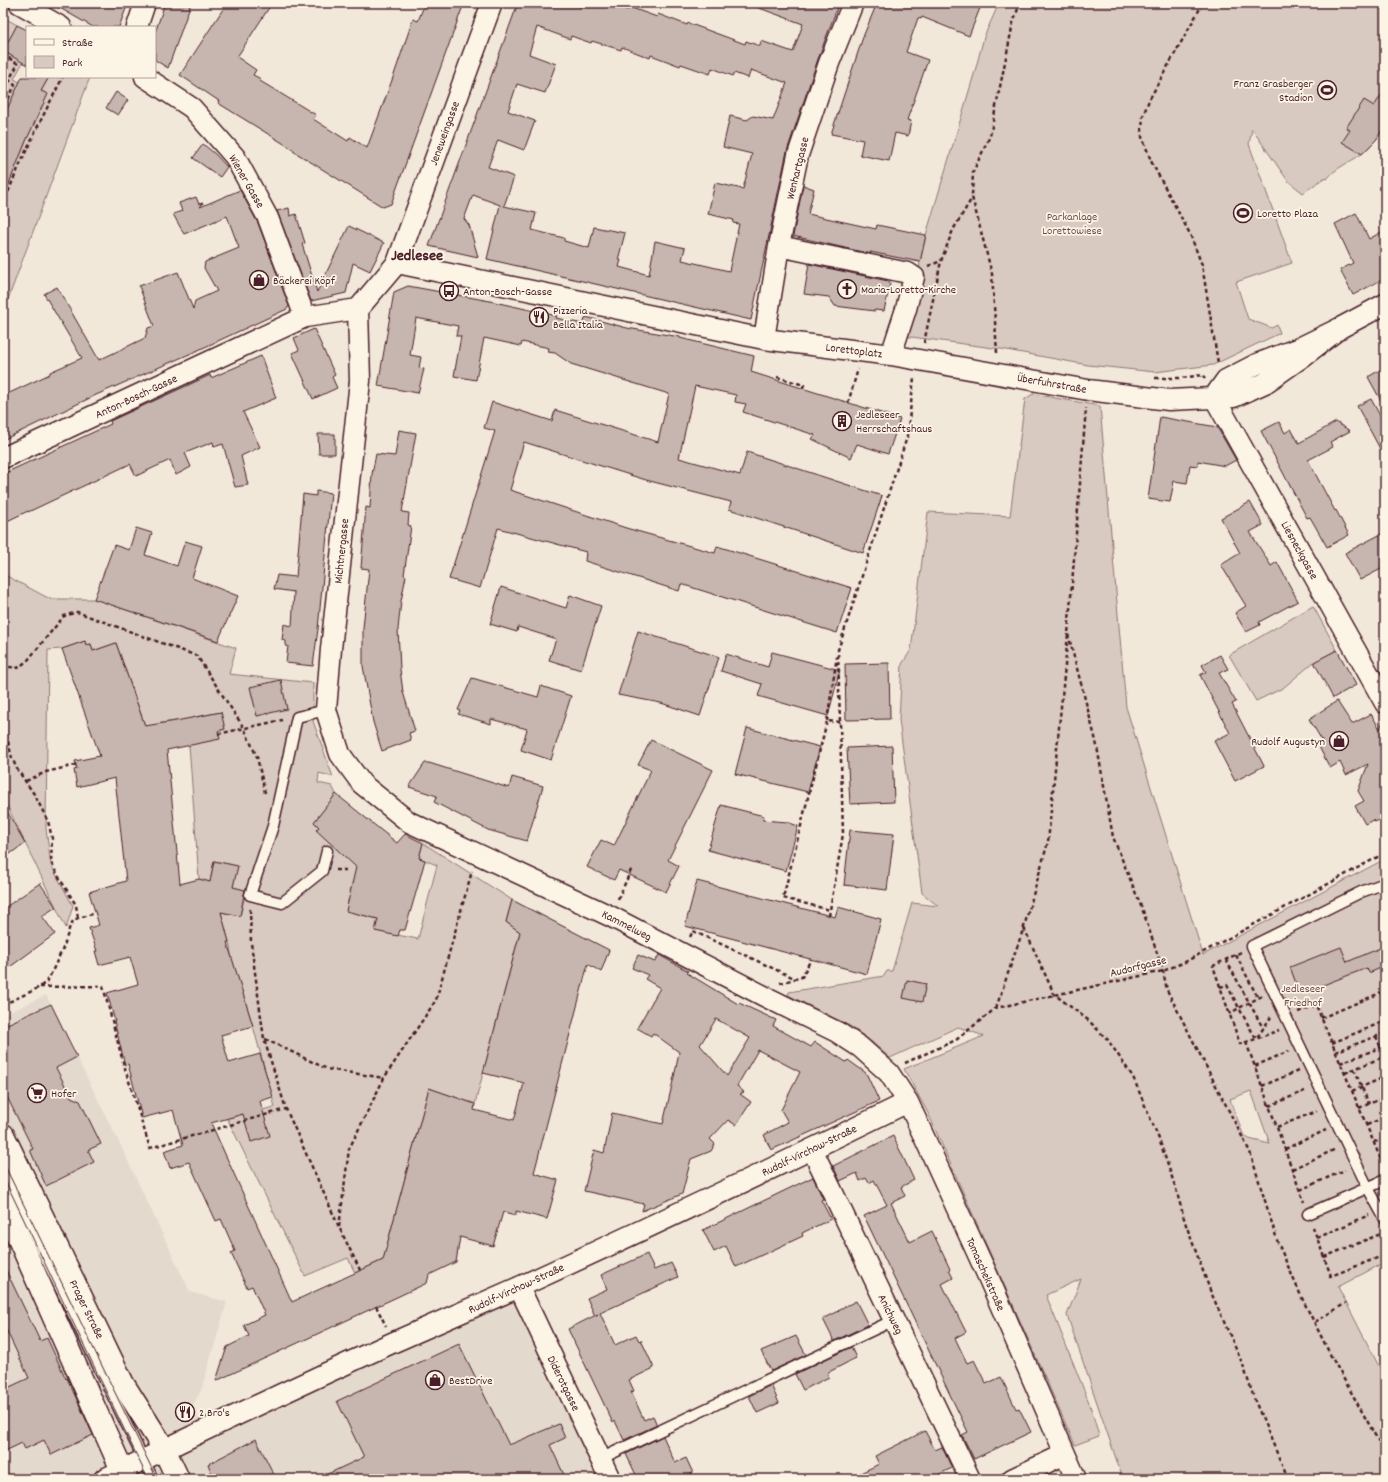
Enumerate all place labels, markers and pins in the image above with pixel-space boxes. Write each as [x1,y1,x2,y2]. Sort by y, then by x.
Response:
place label: Franz Grasberger Stadion [1234,76,1314,107]
sports icon: Franz Grasberger Stadion [1316,79,1338,101]
sports icon: Loretto Plaza [1232,202,1254,224]
place label: Loretto Plaza [1257,206,1318,223]
shop icon: Bäckerei Köpf [248,269,270,291]
place label: Bäckerei Köpf [273,273,336,290]
church icon: Maria-Loretto-Kirche [836,278,858,300]
bus stop icon: Anton-Bosch-Gasse [438,280,460,302]
place label: Maria-Loretto-Kirche [861,282,956,299]
place label: Anton-Bosch-Gasse [463,284,552,301]
place label: Pizzeria Bella Italia [553,303,603,334]
restaurant icon: Pizzeria Bella Italia [528,306,550,328]
place label: Jedleseer Herrschaftshaus [856,407,932,438]
building icon: Jedleseer Herrschaftshaus [831,410,853,432]
shop icon: Rudolf Augustyn [1328,730,1350,752]
place label: Rudolf Augustyn [1251,734,1325,751]
supermarket icon: Hofer [26,1082,48,1104]
place label: Hofer [51,1086,77,1103]
shop icon: BestDrive [424,1369,446,1391]
place label: BestDrive [449,1373,493,1390]
restaurant icon: 2 Bro's [174,1401,196,1423]
place label: 2 Bro's [199,1405,230,1422]

